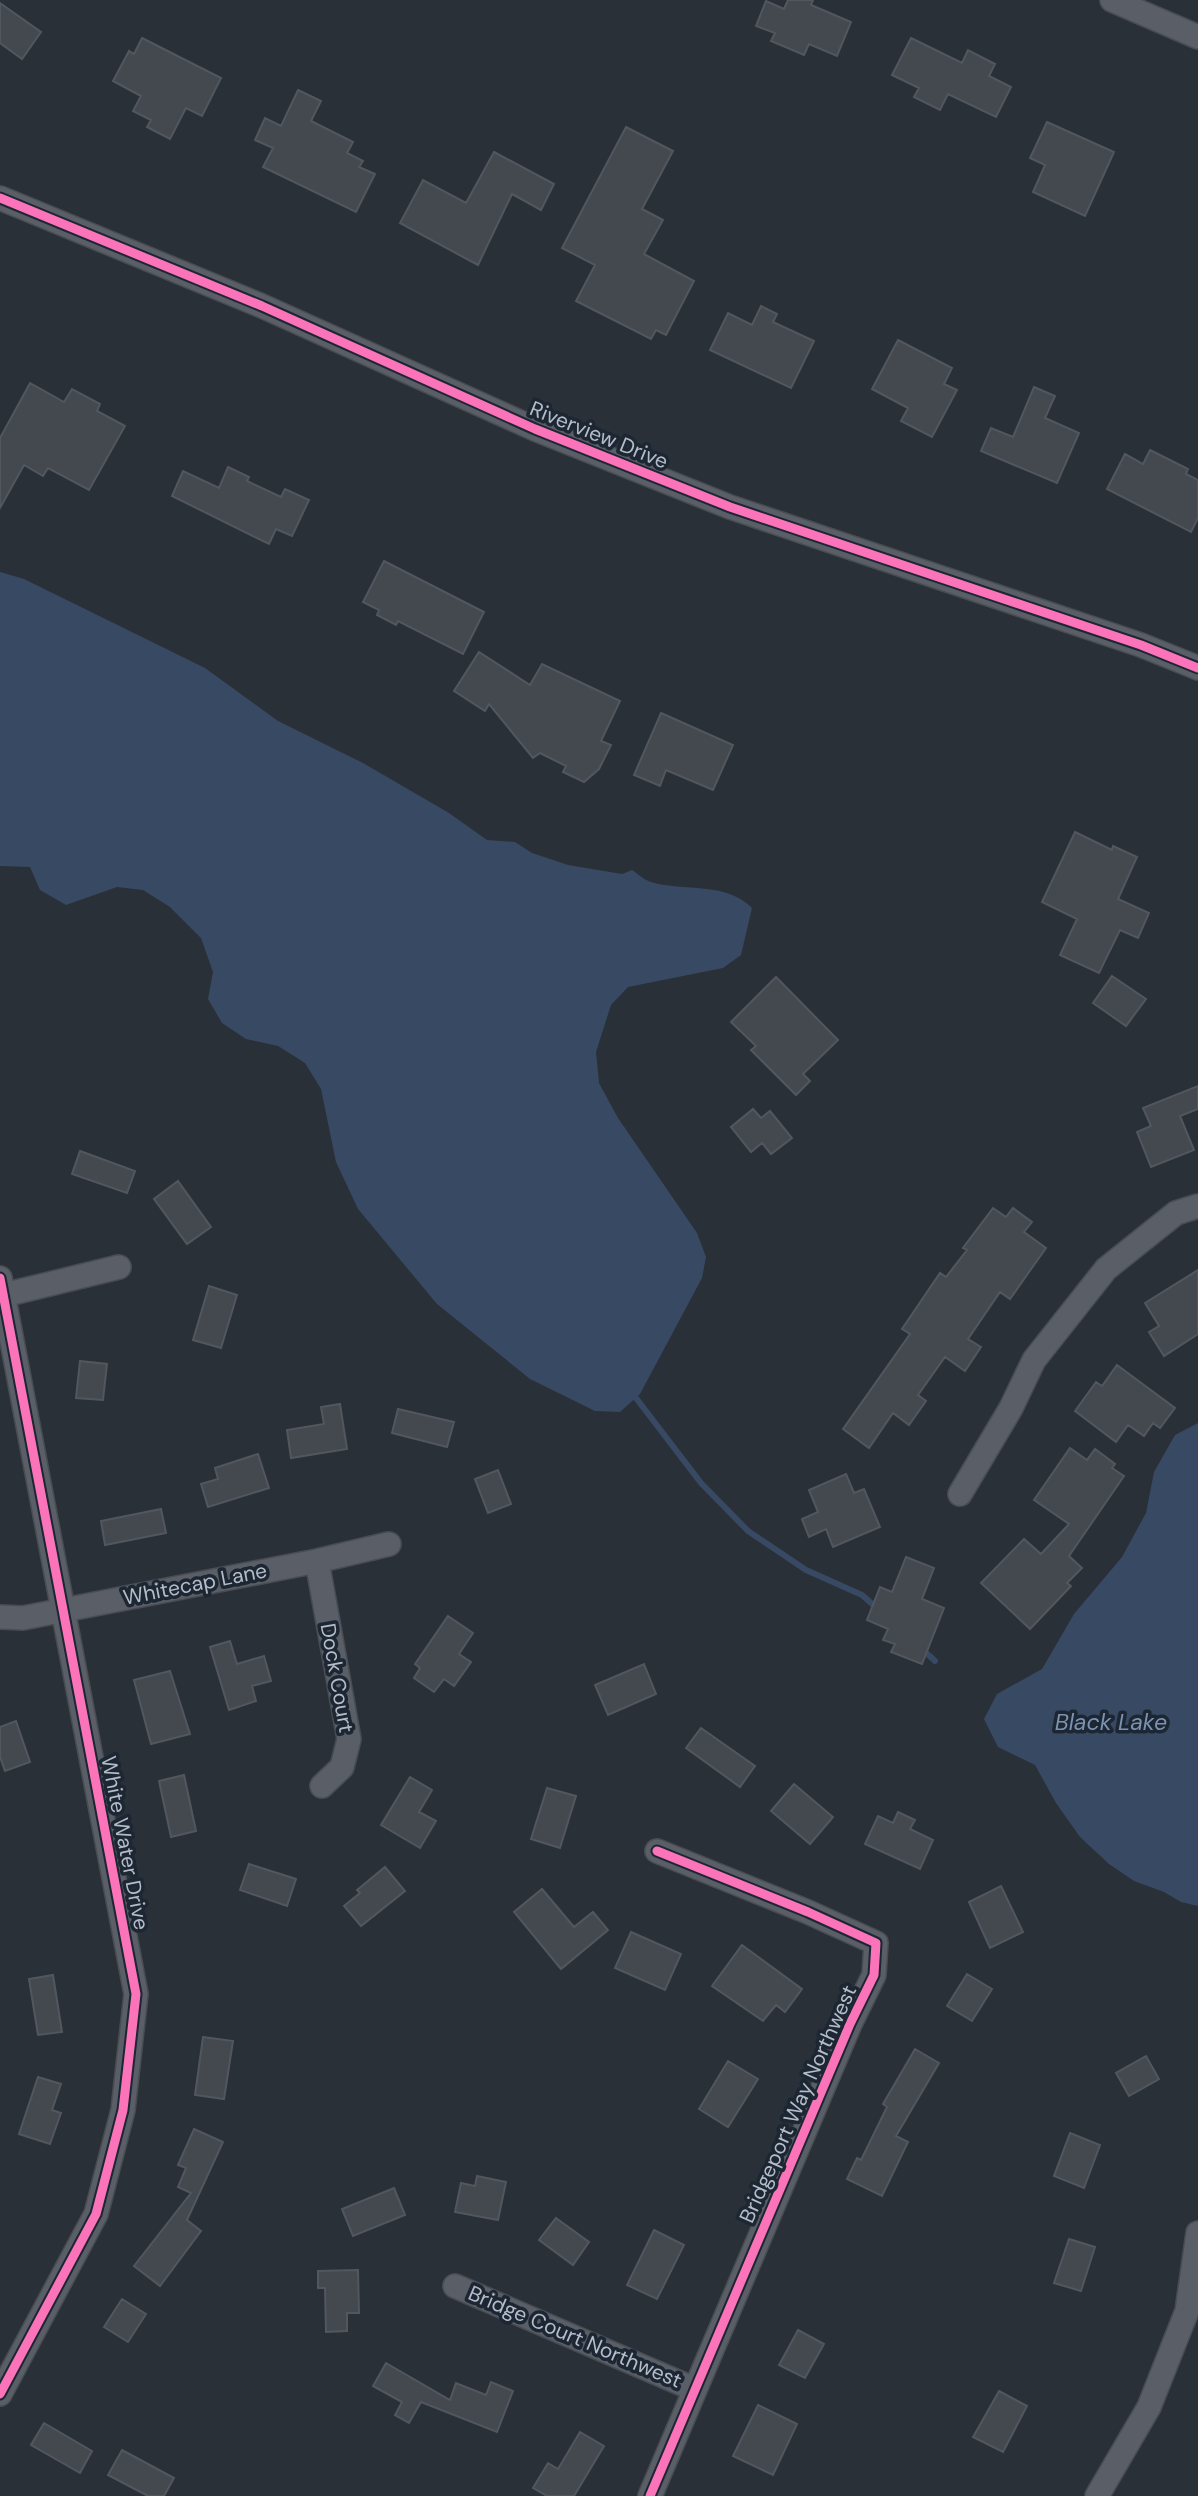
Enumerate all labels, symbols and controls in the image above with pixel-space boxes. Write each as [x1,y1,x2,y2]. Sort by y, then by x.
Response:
street label: Riverview Drive [526,395,672,475]
street label: Whitecap Lane [121,1556,269,1612]
street label: Dock Court [314,1621,360,1735]
water label: Black Lake [1055,1707,1167,1737]
street label: White Water Drive [94,1754,156,1932]
street label: Bridgeport Way Northwest [733,1981,863,2227]
street label: Bridge Court Northwest [464,2279,686,2395]

